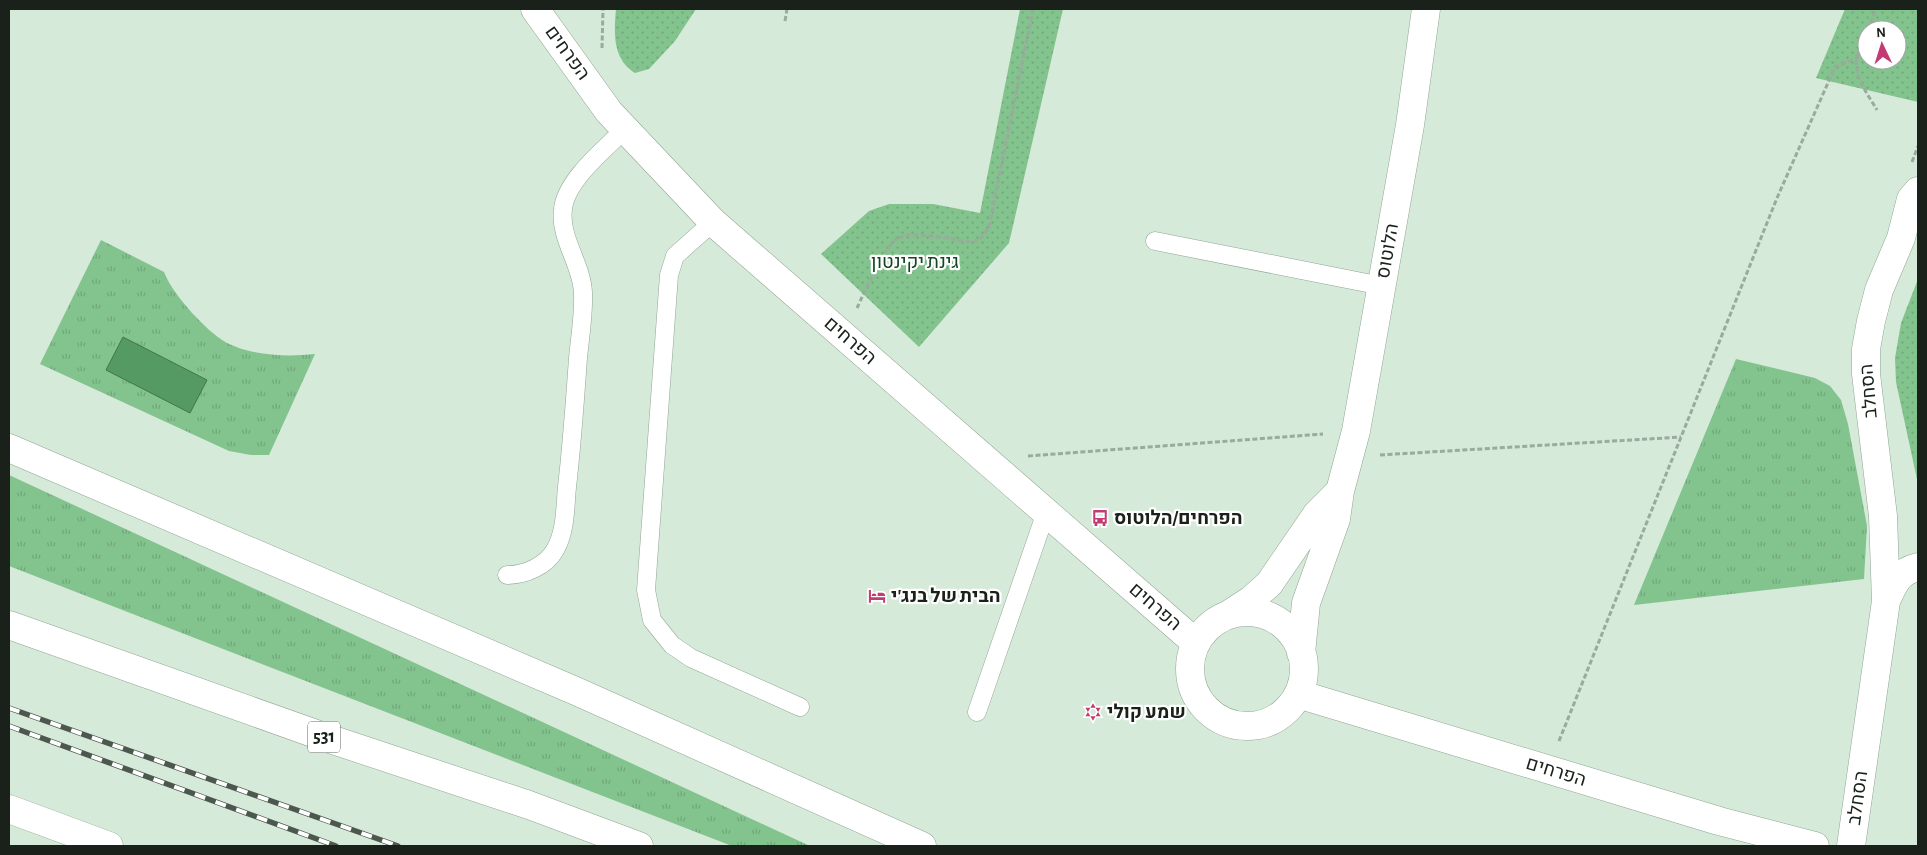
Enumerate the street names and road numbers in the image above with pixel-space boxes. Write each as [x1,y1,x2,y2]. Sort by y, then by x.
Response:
street label: הפרחים [541,22,593,84]
street label: הלוטוס [1374,222,1402,280]
street label: הפרחים [820,314,880,368]
street label: הסחלב [1857,363,1881,419]
street label: הפרחים [1125,580,1185,634]
road number: 531 [308,722,340,752]
street label: הפרחים [1524,754,1588,790]
street label: הסחלב [1845,770,1871,826]

